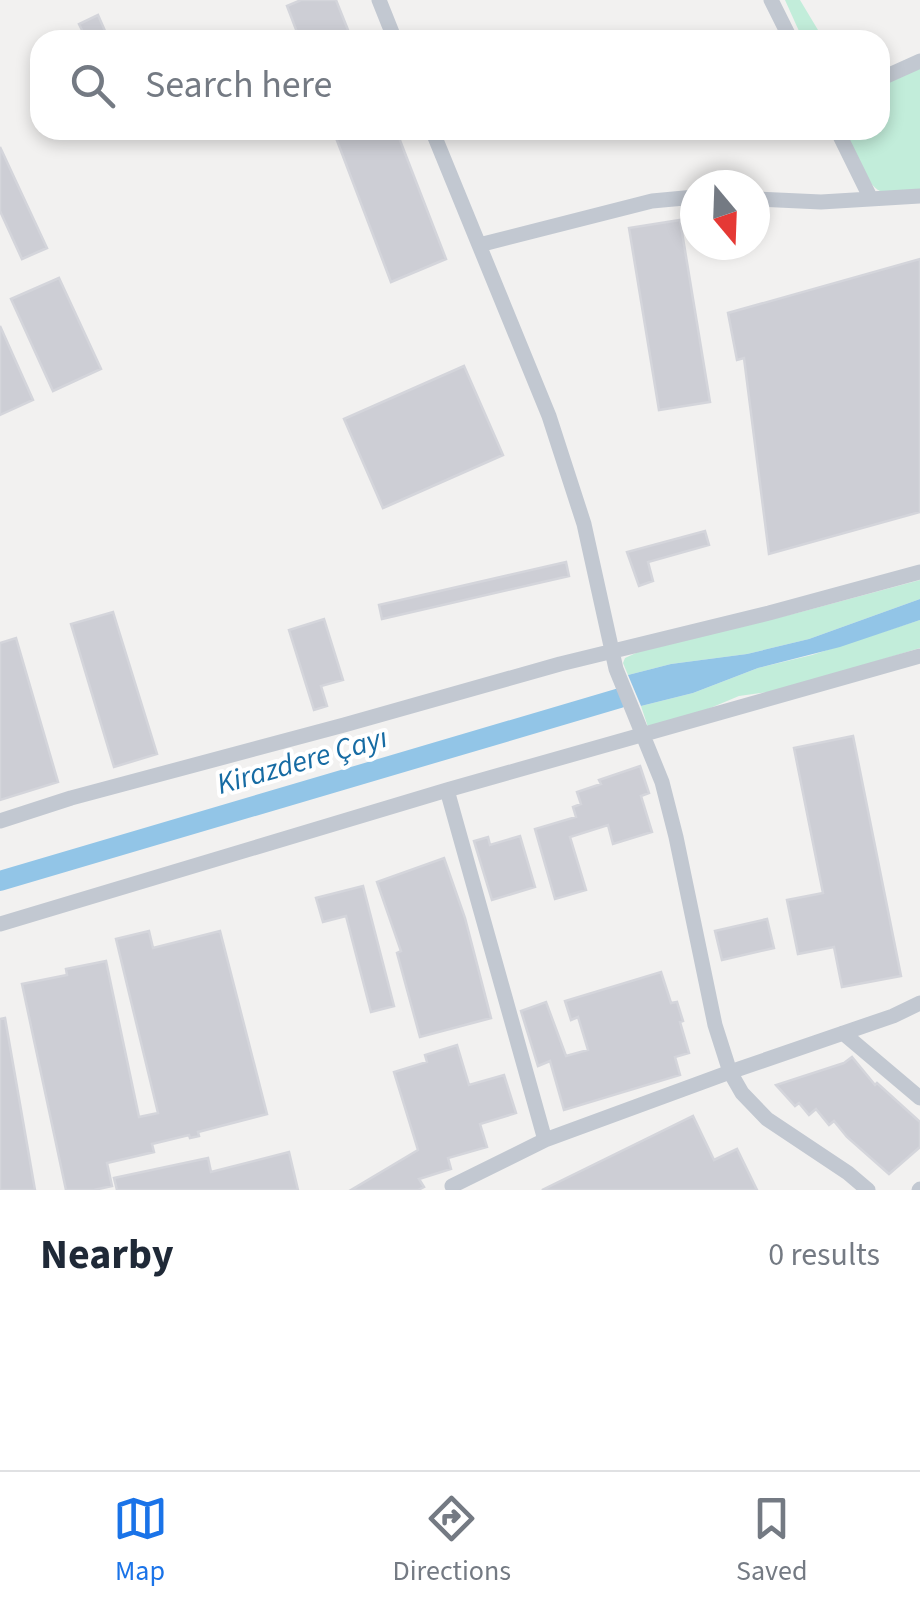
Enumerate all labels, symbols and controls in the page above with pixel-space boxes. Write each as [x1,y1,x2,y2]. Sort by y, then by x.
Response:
search box [30,30,890,140]
icon: search [65,58,120,113]
text: Search here [145,58,332,112]
north arrow [680,170,770,260]
water label: Kirazdere Çayı [212,716,392,806]
text: Nearby [40,1225,174,1285]
text: 0 results [768,1232,880,1278]
tab: Map [113,1491,168,1591]
tab: Directions [393,1491,511,1591]
tab: Saved [736,1491,807,1591]

